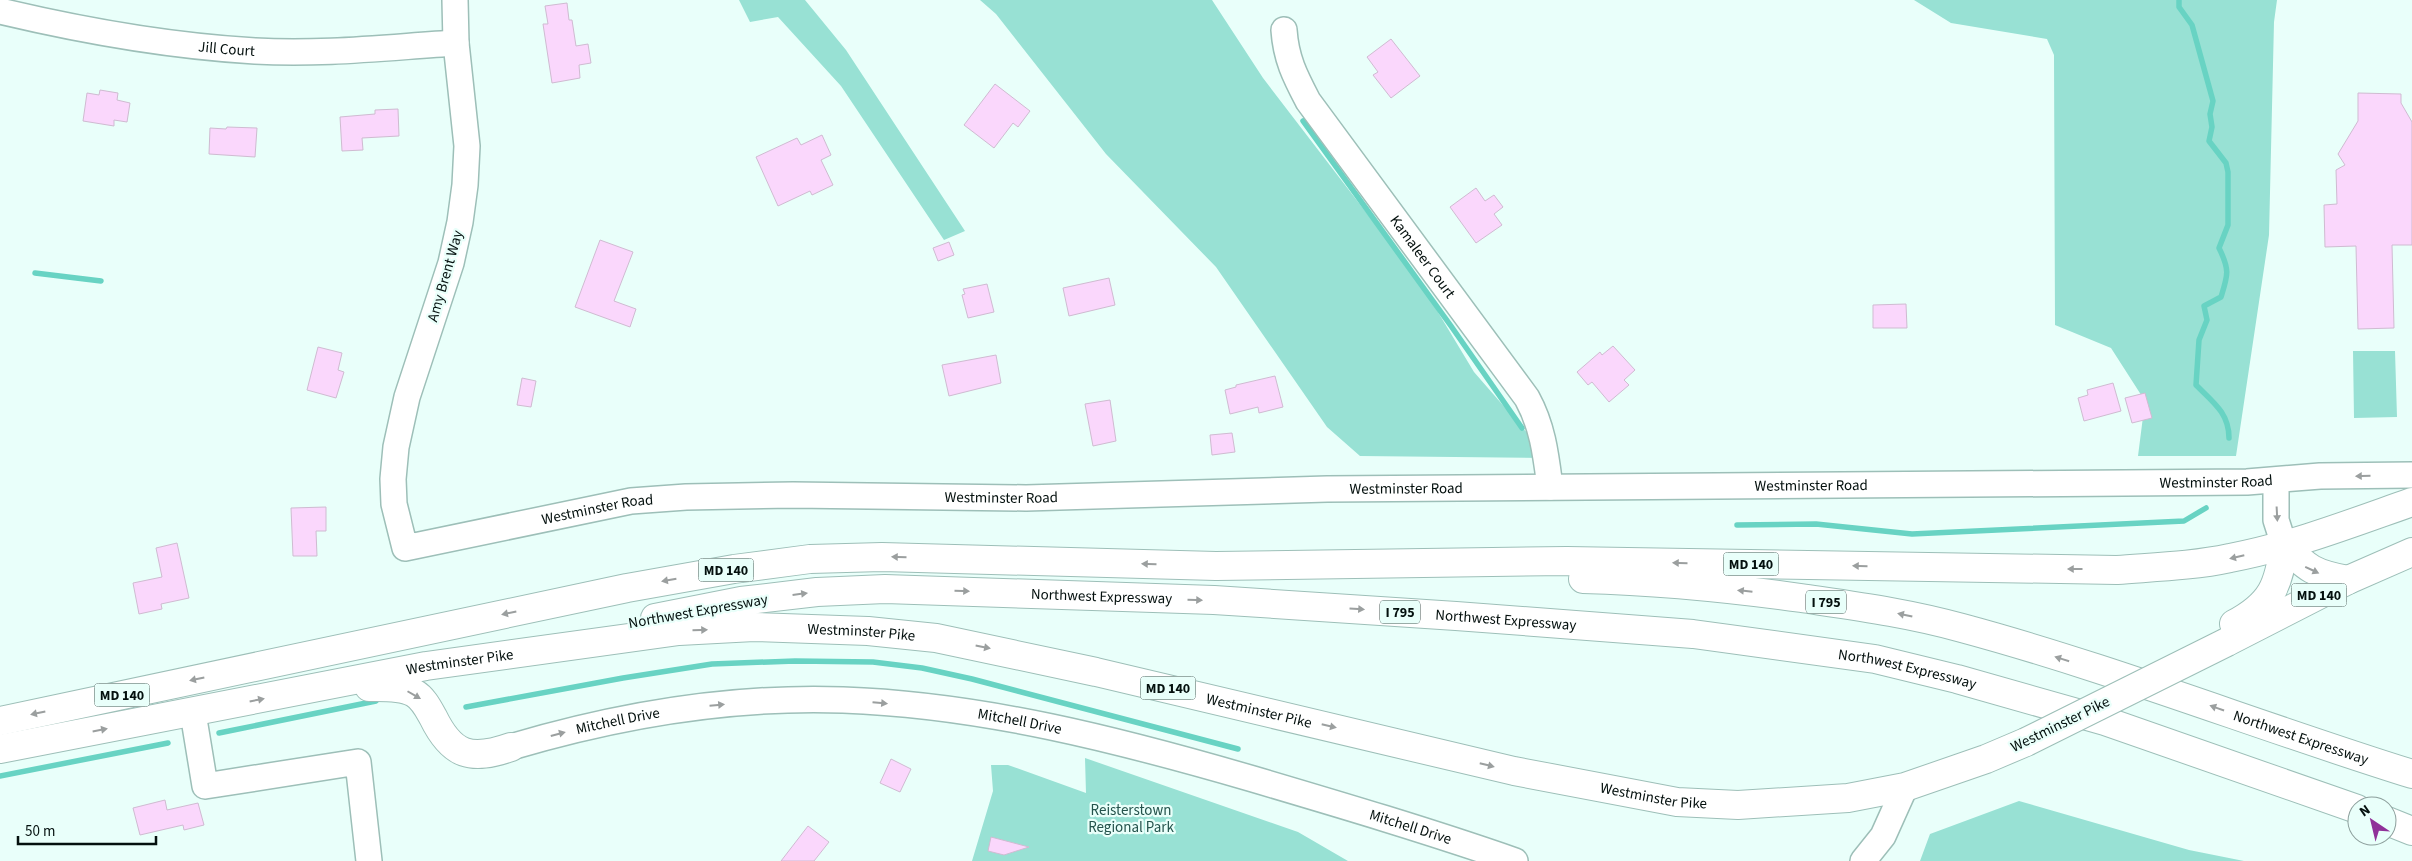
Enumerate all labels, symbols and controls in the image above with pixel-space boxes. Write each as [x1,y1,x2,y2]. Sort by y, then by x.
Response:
street label: Jill Court [197,36,256,62]
street label: Kamaleer Court [1385,211,1460,303]
street label: Amy Brent Way [422,228,469,324]
street label: Westminster Road [2159,470,2274,494]
one-way arrow [2355,472,2371,480]
street label: Westminster Road [1754,475,1868,497]
street label: Westminster Road [1349,478,1463,500]
street label: Westminster Road [944,487,1058,509]
street label: Westminster Road [540,489,654,530]
one-way arrow [2273,506,2281,522]
road number: MD 140 [1724,552,1778,576]
one-way arrow [891,553,907,561]
one-way arrow [2229,553,2244,561]
road number: MD 140 [698,558,754,582]
one-way arrow [1672,558,1688,566]
one-way arrow [1141,560,1157,568]
one-way arrow [1852,562,1868,570]
one-way arrow [2067,565,2083,573]
one-way arrow [2305,566,2319,574]
one-way arrow [660,577,676,585]
street label: Northwest Expressway [1031,584,1173,610]
road number: MD 140 [2292,584,2346,606]
one-way arrow [955,587,971,595]
one-way arrow [1736,587,1752,595]
street label: Northwest Expressway [627,589,769,634]
one-way arrow [792,590,808,598]
road number: I 795 [1806,590,1846,614]
one-way arrow [1187,596,1203,604]
road number: I 795 [1380,600,1420,624]
street label: Northwest Expressway [1435,605,1577,636]
one-way arrow [1349,606,1365,614]
one-way arrow [502,609,517,617]
one-way arrow [1898,611,1913,619]
street label: Westminster Pike [807,619,916,647]
one-way arrow [692,625,708,633]
one-way arrow [976,643,991,651]
street label: Westminster Pike [404,644,515,681]
street label: Northwest Expressway [1837,644,1979,695]
one-way arrow [2054,654,2069,662]
one-way arrow [189,676,205,684]
road number: MD 140 [1140,676,1196,700]
road number: MD 140 [94,684,150,706]
street label: Westminster Pike [1204,688,1314,734]
one-way arrow [408,690,421,699]
street label: Westminster Pike [2007,691,2113,758]
one-way arrow [250,696,265,704]
one-way arrow [872,699,888,707]
one-way arrow [710,700,726,708]
street label: Mitchell Drive [574,703,661,740]
street label: Mitchell Drive [976,704,1064,740]
one-way arrow [2209,704,2224,711]
street label: Northwest Expressway [2230,705,2371,770]
one-way arrow [31,709,46,717]
one-way arrow [1322,722,1337,730]
one-way arrow [92,726,108,734]
one-way arrow [550,729,565,737]
one-way arrow [1480,761,1495,769]
street label: Westminster Pike [1598,778,1707,814]
north arrow [2347,796,2397,846]
park label: Reisterstown Regional Park [1088,800,1174,838]
text: N [2356,800,2375,822]
street label: Mitchell Drive [1367,804,1454,850]
scale bar [18,814,155,846]
text: 50 m [25,821,55,842]

